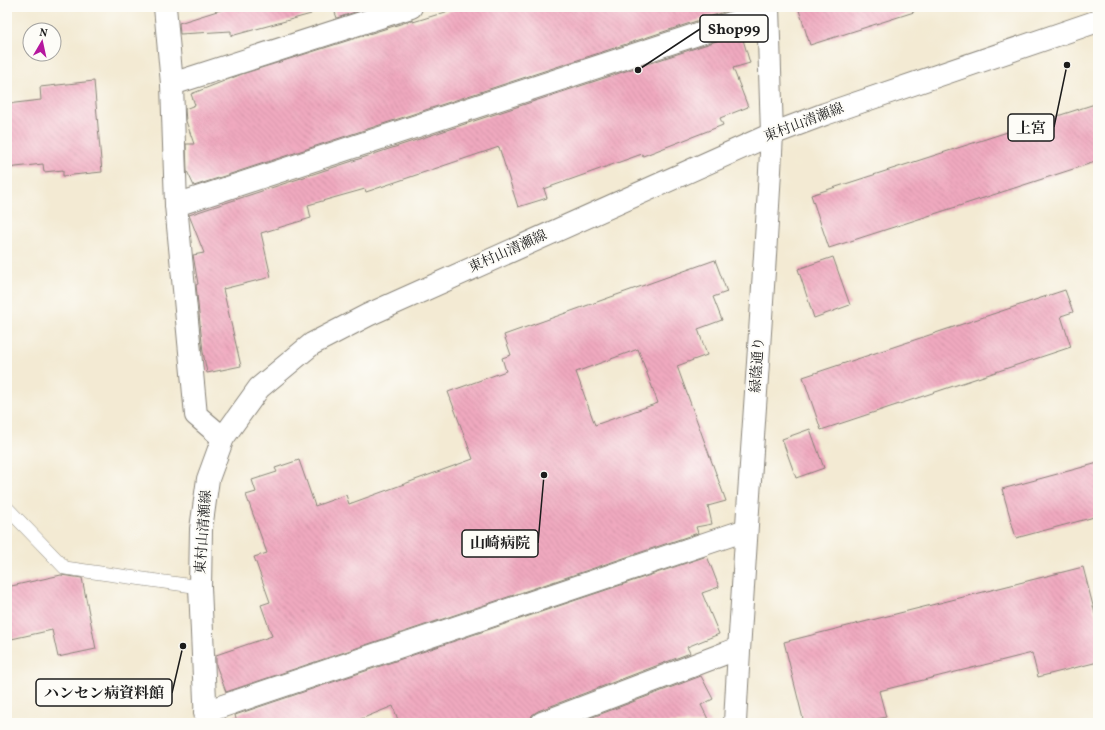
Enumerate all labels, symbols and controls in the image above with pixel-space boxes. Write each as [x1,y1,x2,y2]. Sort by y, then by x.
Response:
callout: Shop99 [700,15,768,42]
text: Shop99 [708,20,760,41]
north arrow [22,22,62,62]
text: N [38,26,48,42]
street label: 東村山清瀬線 [761,99,847,147]
callout: 上宮 [1008,114,1054,141]
text: 上宮 [1016,119,1046,140]
street label: 東村山清瀬線 [466,226,550,278]
street label: 緑蔭通り [747,336,769,394]
street label: 東村山清瀬線 [192,489,216,575]
callout: 山崎病院 [462,530,538,557]
text: 山崎病院 [470,534,530,555]
callout: ハンセン病資料館 [36,679,172,706]
text: ハンセン病資料館 [44,684,164,705]

